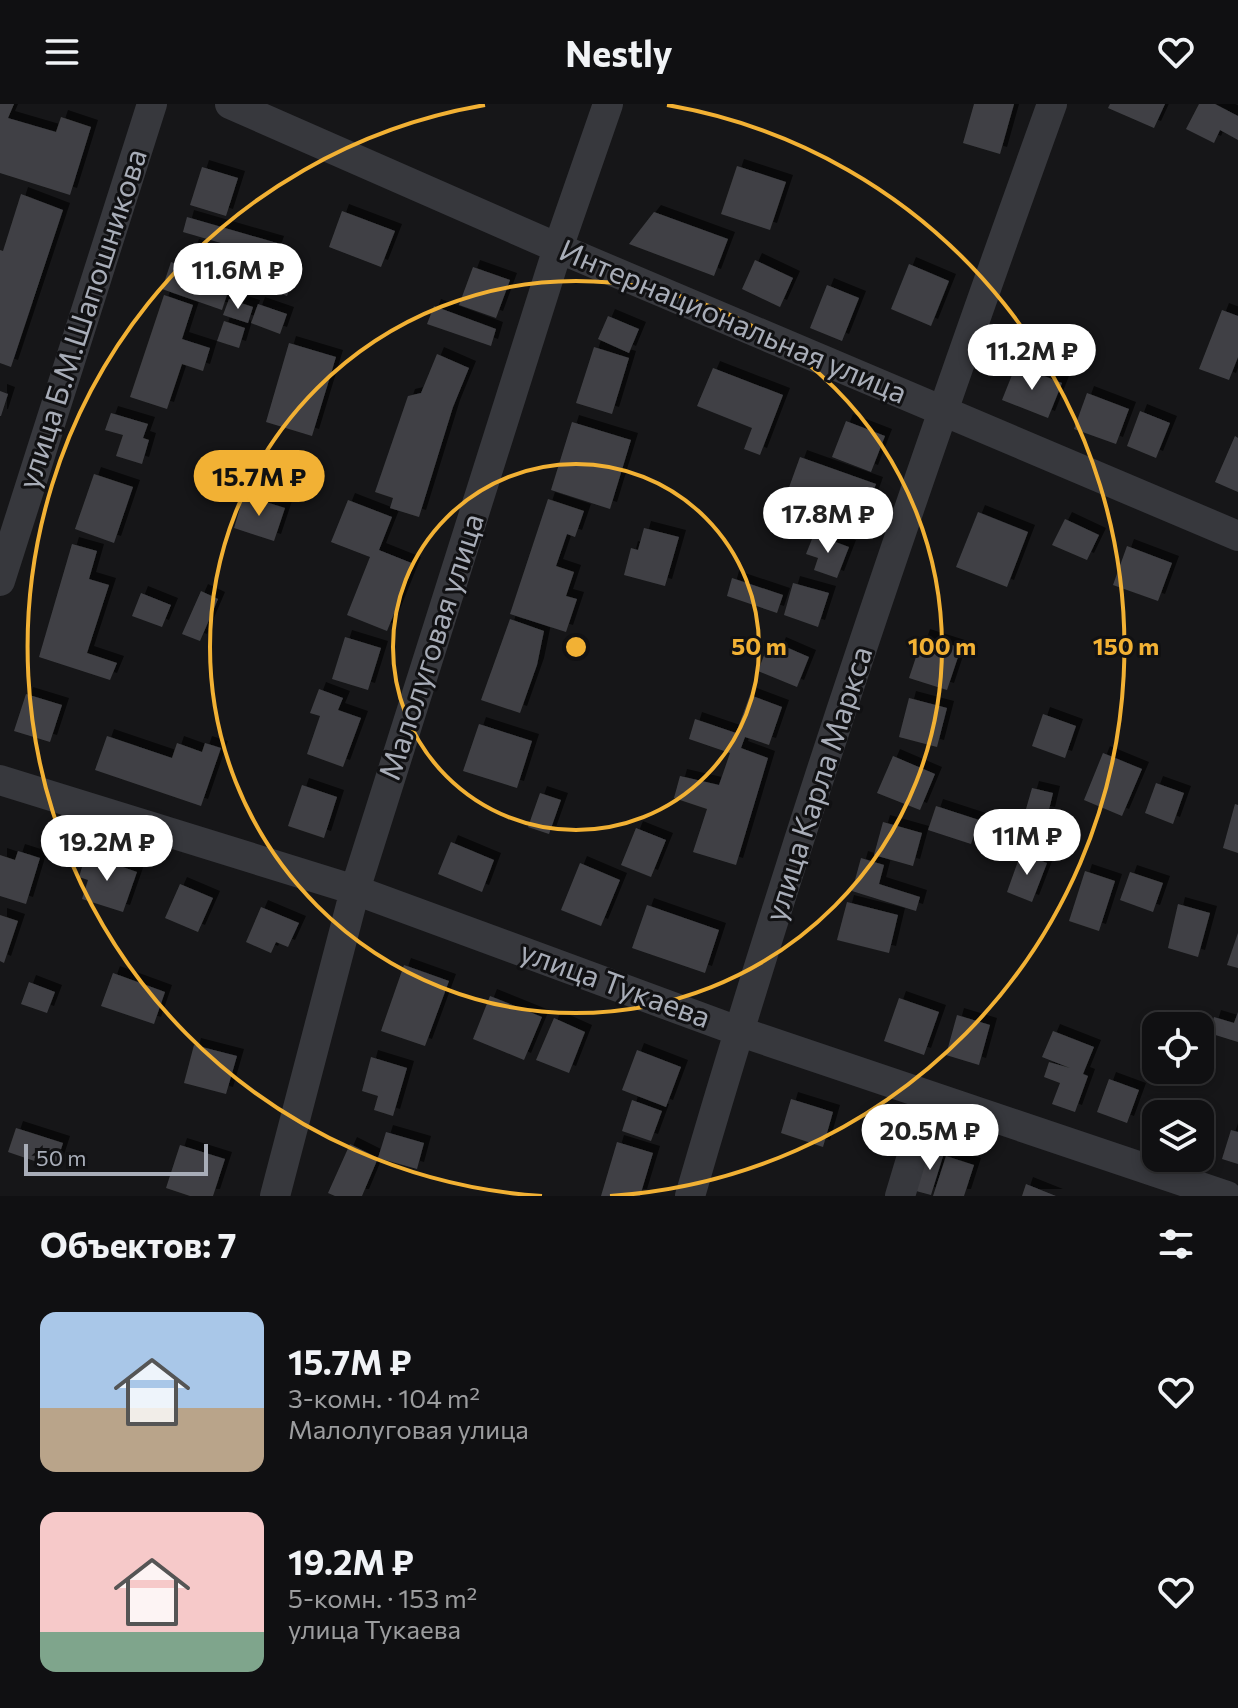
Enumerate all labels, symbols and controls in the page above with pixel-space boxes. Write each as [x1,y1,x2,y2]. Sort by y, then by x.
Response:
icon: menu [40,30,84,74]
text: Nestly [565,30,673,74]
icon: heart [1154,30,1198,74]
street label: улица Б.М.Шапошникова [8,144,153,493]
street label: Интернациональная улица [555,230,913,410]
pin: 11.6M ₽ [164,243,312,311]
text: 11.6M ₽ [191,253,285,284]
pin: 11.2M ₽ [958,324,1106,392]
text: 11.2M ₽ [986,334,1078,365]
pin: 15.7M ₽ [185,450,333,518]
text: 15.7M ₽ [212,460,306,491]
pin: 17.8M ₽ [754,487,902,555]
text: 17.8M ₽ [781,497,875,528]
street label: Малолуговая улица [369,508,490,784]
text: 50 m [731,631,787,660]
text: 100 m [908,631,976,660]
text: 150 m [1093,631,1159,660]
centre of rings [562,633,590,661]
street label: улица Карла Маркса [755,641,879,925]
pin: 11M ₽ [971,809,1083,877]
pin: 19.2M ₽ [33,815,181,883]
text: 11M ₽ [992,819,1062,850]
text: 19.2M ₽ [59,825,155,856]
street label: улица Тукаева [516,931,716,1034]
map controls [1142,1012,1214,1172]
button: locate [1142,1012,1214,1084]
button: layers [1142,1100,1214,1172]
pin: 20.5M ₽ [856,1104,1004,1172]
text: 20.5M ₽ [880,1114,980,1145]
scale bar [24,1140,208,1176]
text: 50 m [36,1144,86,1171]
icon: filters [1154,1222,1198,1266]
text: Объектов: 7 [40,1223,236,1265]
text: 15.7M ₽ [288,1340,412,1382]
icon: home [104,1344,200,1440]
icon: heart [1154,1370,1198,1414]
text: 3-комн. · 104 m² [288,1382,480,1413]
text: Малолуговая улица [288,1413,529,1444]
text: 19.2M ₽ [288,1540,414,1582]
icon: home [104,1544,200,1640]
icon: heart [1154,1570,1198,1614]
text: 5-комн. · 153 m² [288,1582,477,1613]
text: улица Тукаева [288,1613,461,1644]

